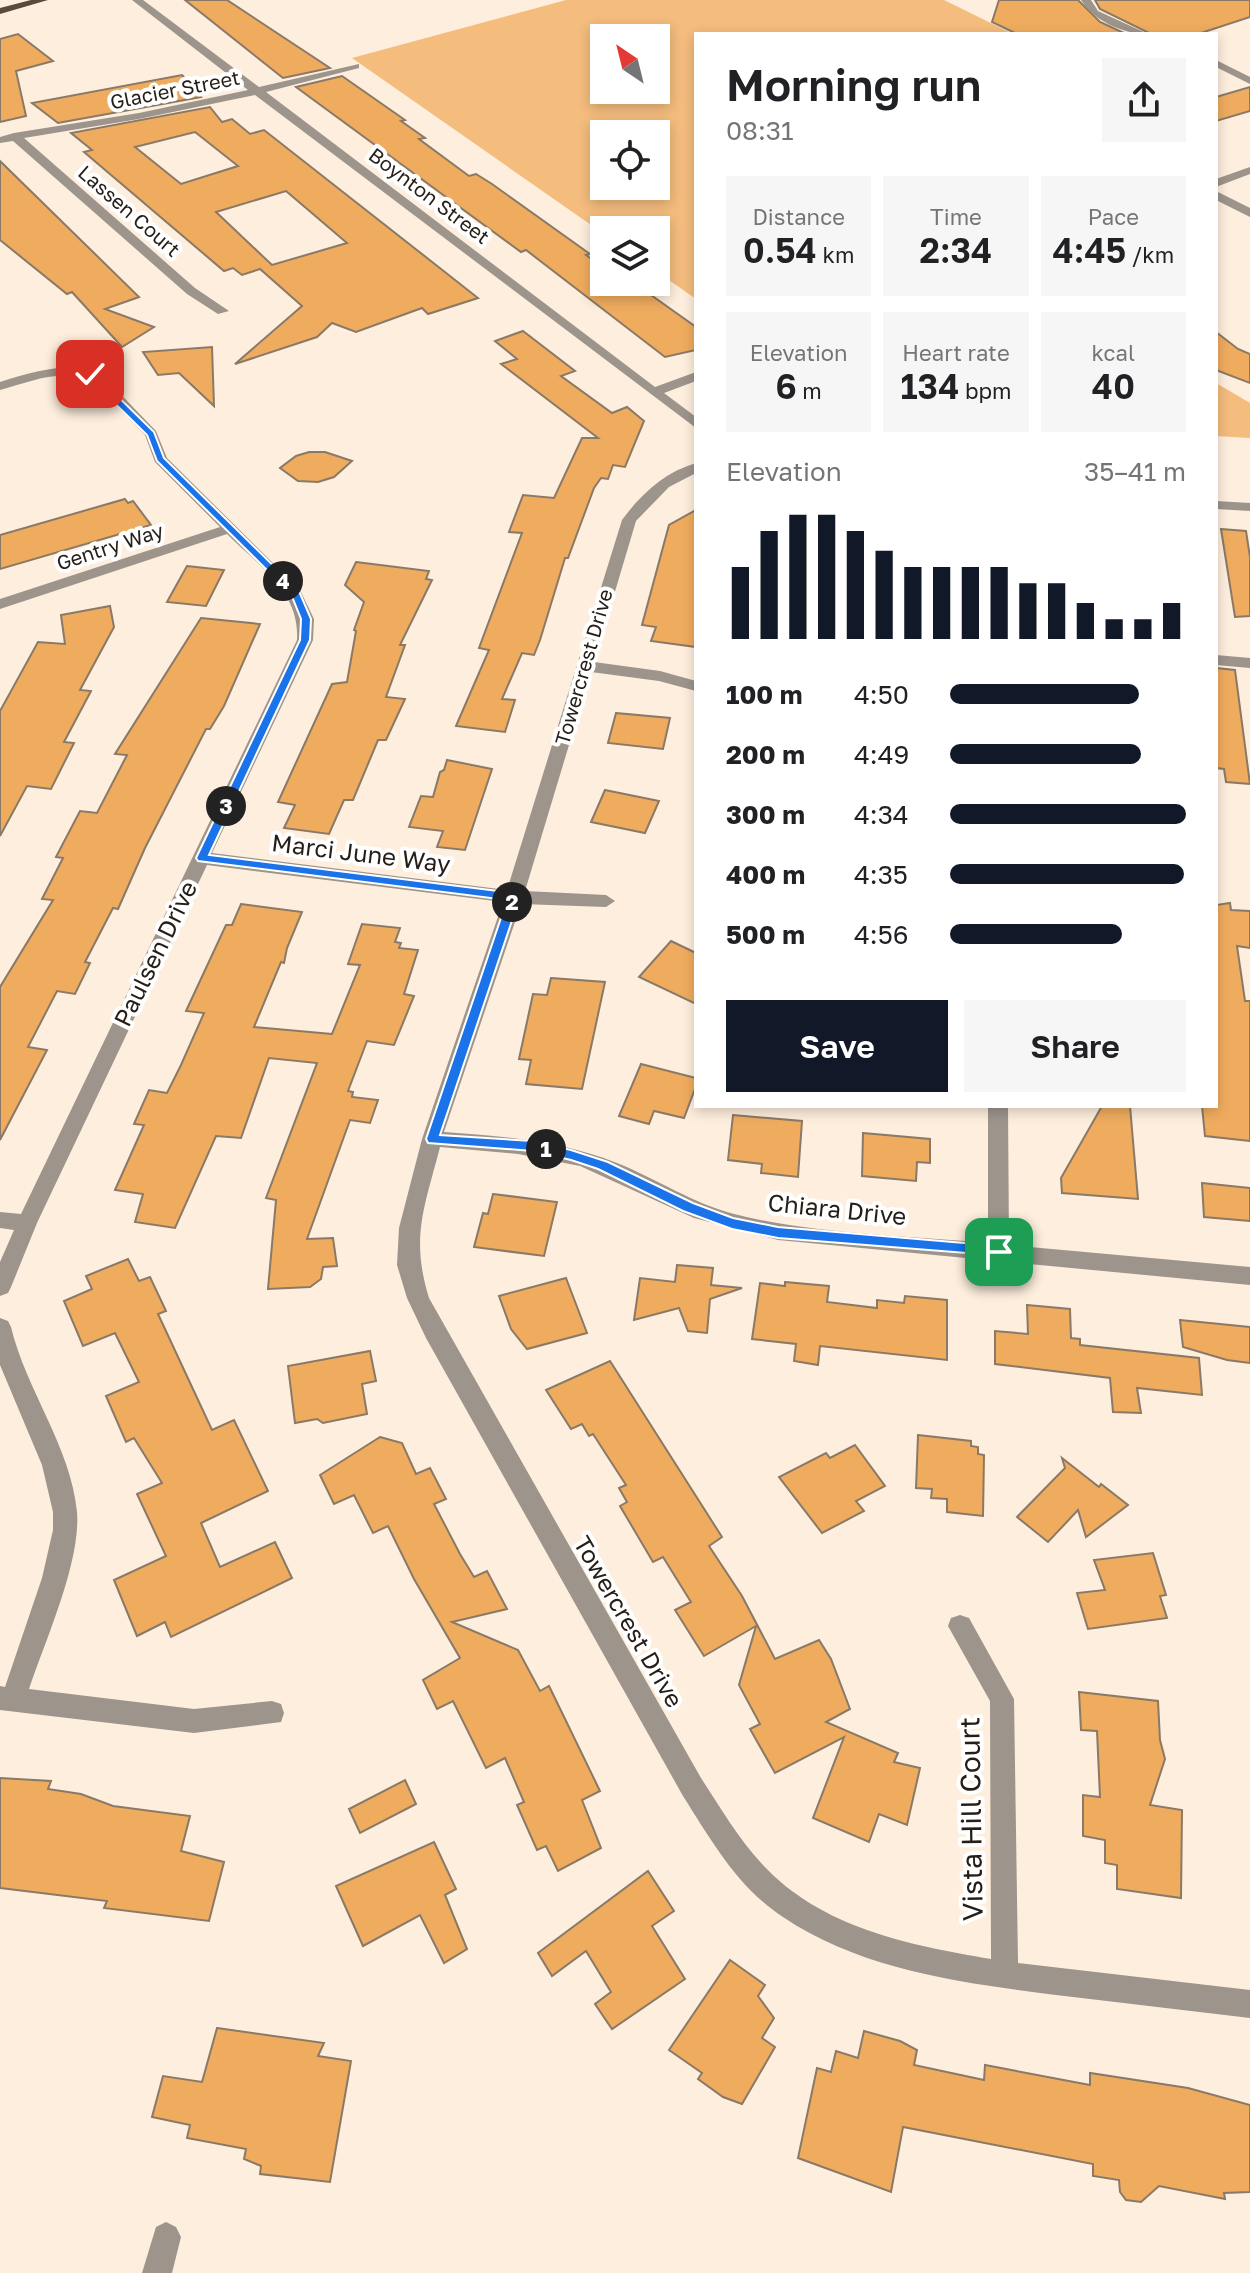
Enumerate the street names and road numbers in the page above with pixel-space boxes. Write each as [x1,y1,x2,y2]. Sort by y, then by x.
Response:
street label: Glacier Street [108,65,242,113]
street label: Boynton Street [365,142,495,248]
street label: Lassen Court [74,160,185,261]
street label: Gentry Way [53,518,166,575]
street label: Towercrest Drive [549,586,617,747]
street label: Marci June Way [270,827,452,878]
street label: Paulsen Drive [107,876,202,1031]
street label: Chiara Drive [766,1187,908,1230]
street label: Towercrest Drive [568,1530,690,1712]
street label: Vista Hill Court [952,1717,989,1921]

